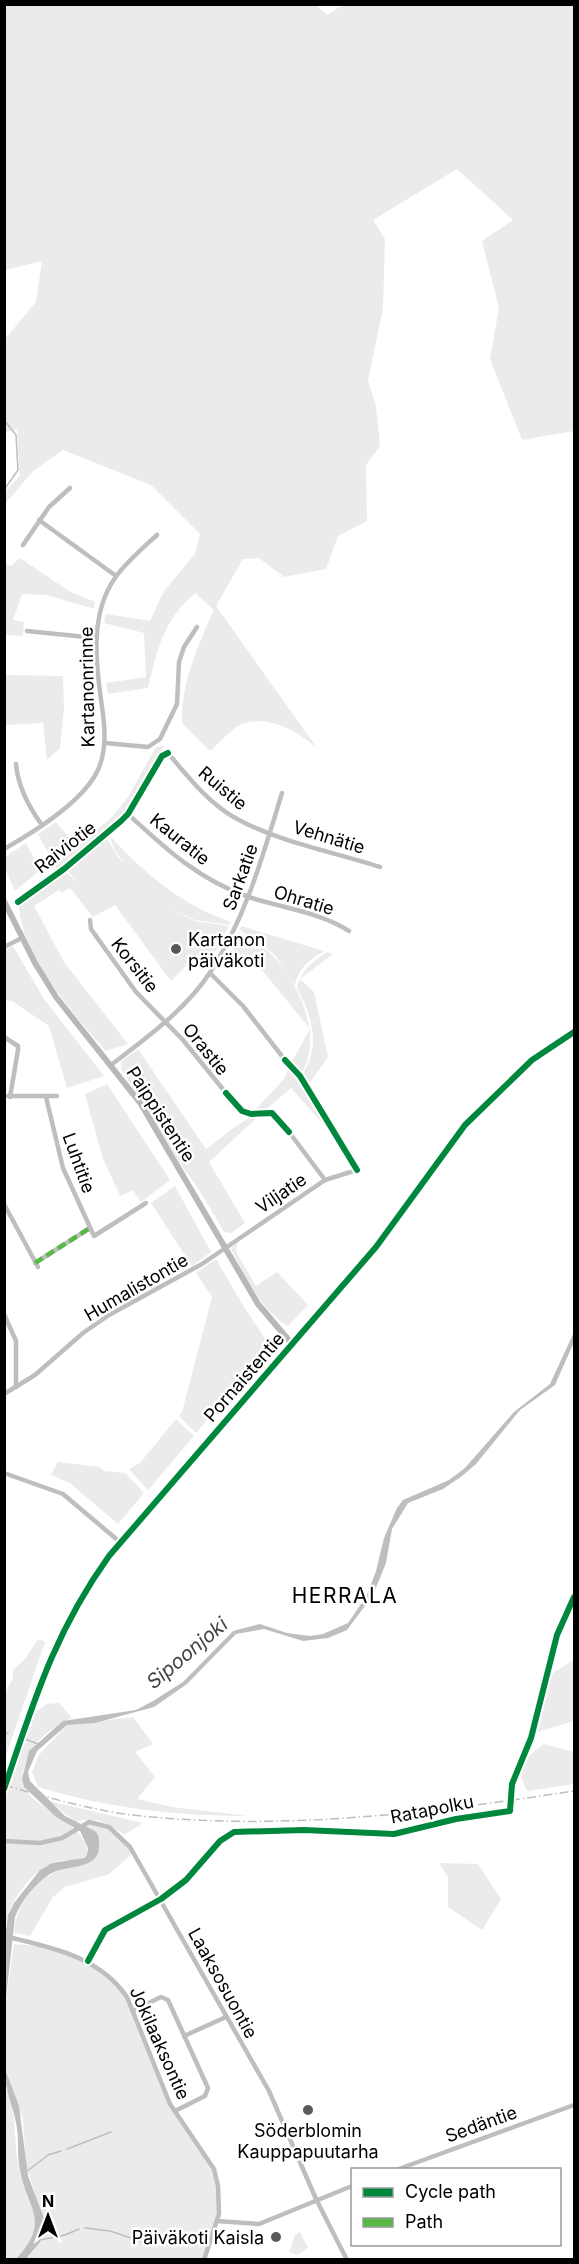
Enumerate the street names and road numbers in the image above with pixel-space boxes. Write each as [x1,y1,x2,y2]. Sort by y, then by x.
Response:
street label: Kartanonrinne [75,627,99,747]
street label: Ruistie [194,762,252,814]
street label: Kauratie [146,809,214,869]
street label: Vehnätie [290,816,368,858]
street label: Raiviotie [30,817,100,877]
street label: Sarkatie [218,841,262,913]
street label: Ohratie [271,881,337,919]
street label: Korsitie [107,933,163,997]
street label: Orastie [179,1019,233,1079]
street label: Paippistentie [122,1062,200,1166]
street label: Luhtitie [58,1130,100,1196]
street label: Viljatie [252,1169,310,1217]
street label: Humalistontie [81,1249,191,1325]
street label: Pornaistentie [200,1328,288,1426]
street label: Ratapolku [389,1791,475,1827]
street label: Laaksosuontie [184,1924,262,2042]
street label: Jokilaaksontie [126,1983,194,2103]
street label: Sedäntie [442,2101,520,2147]

